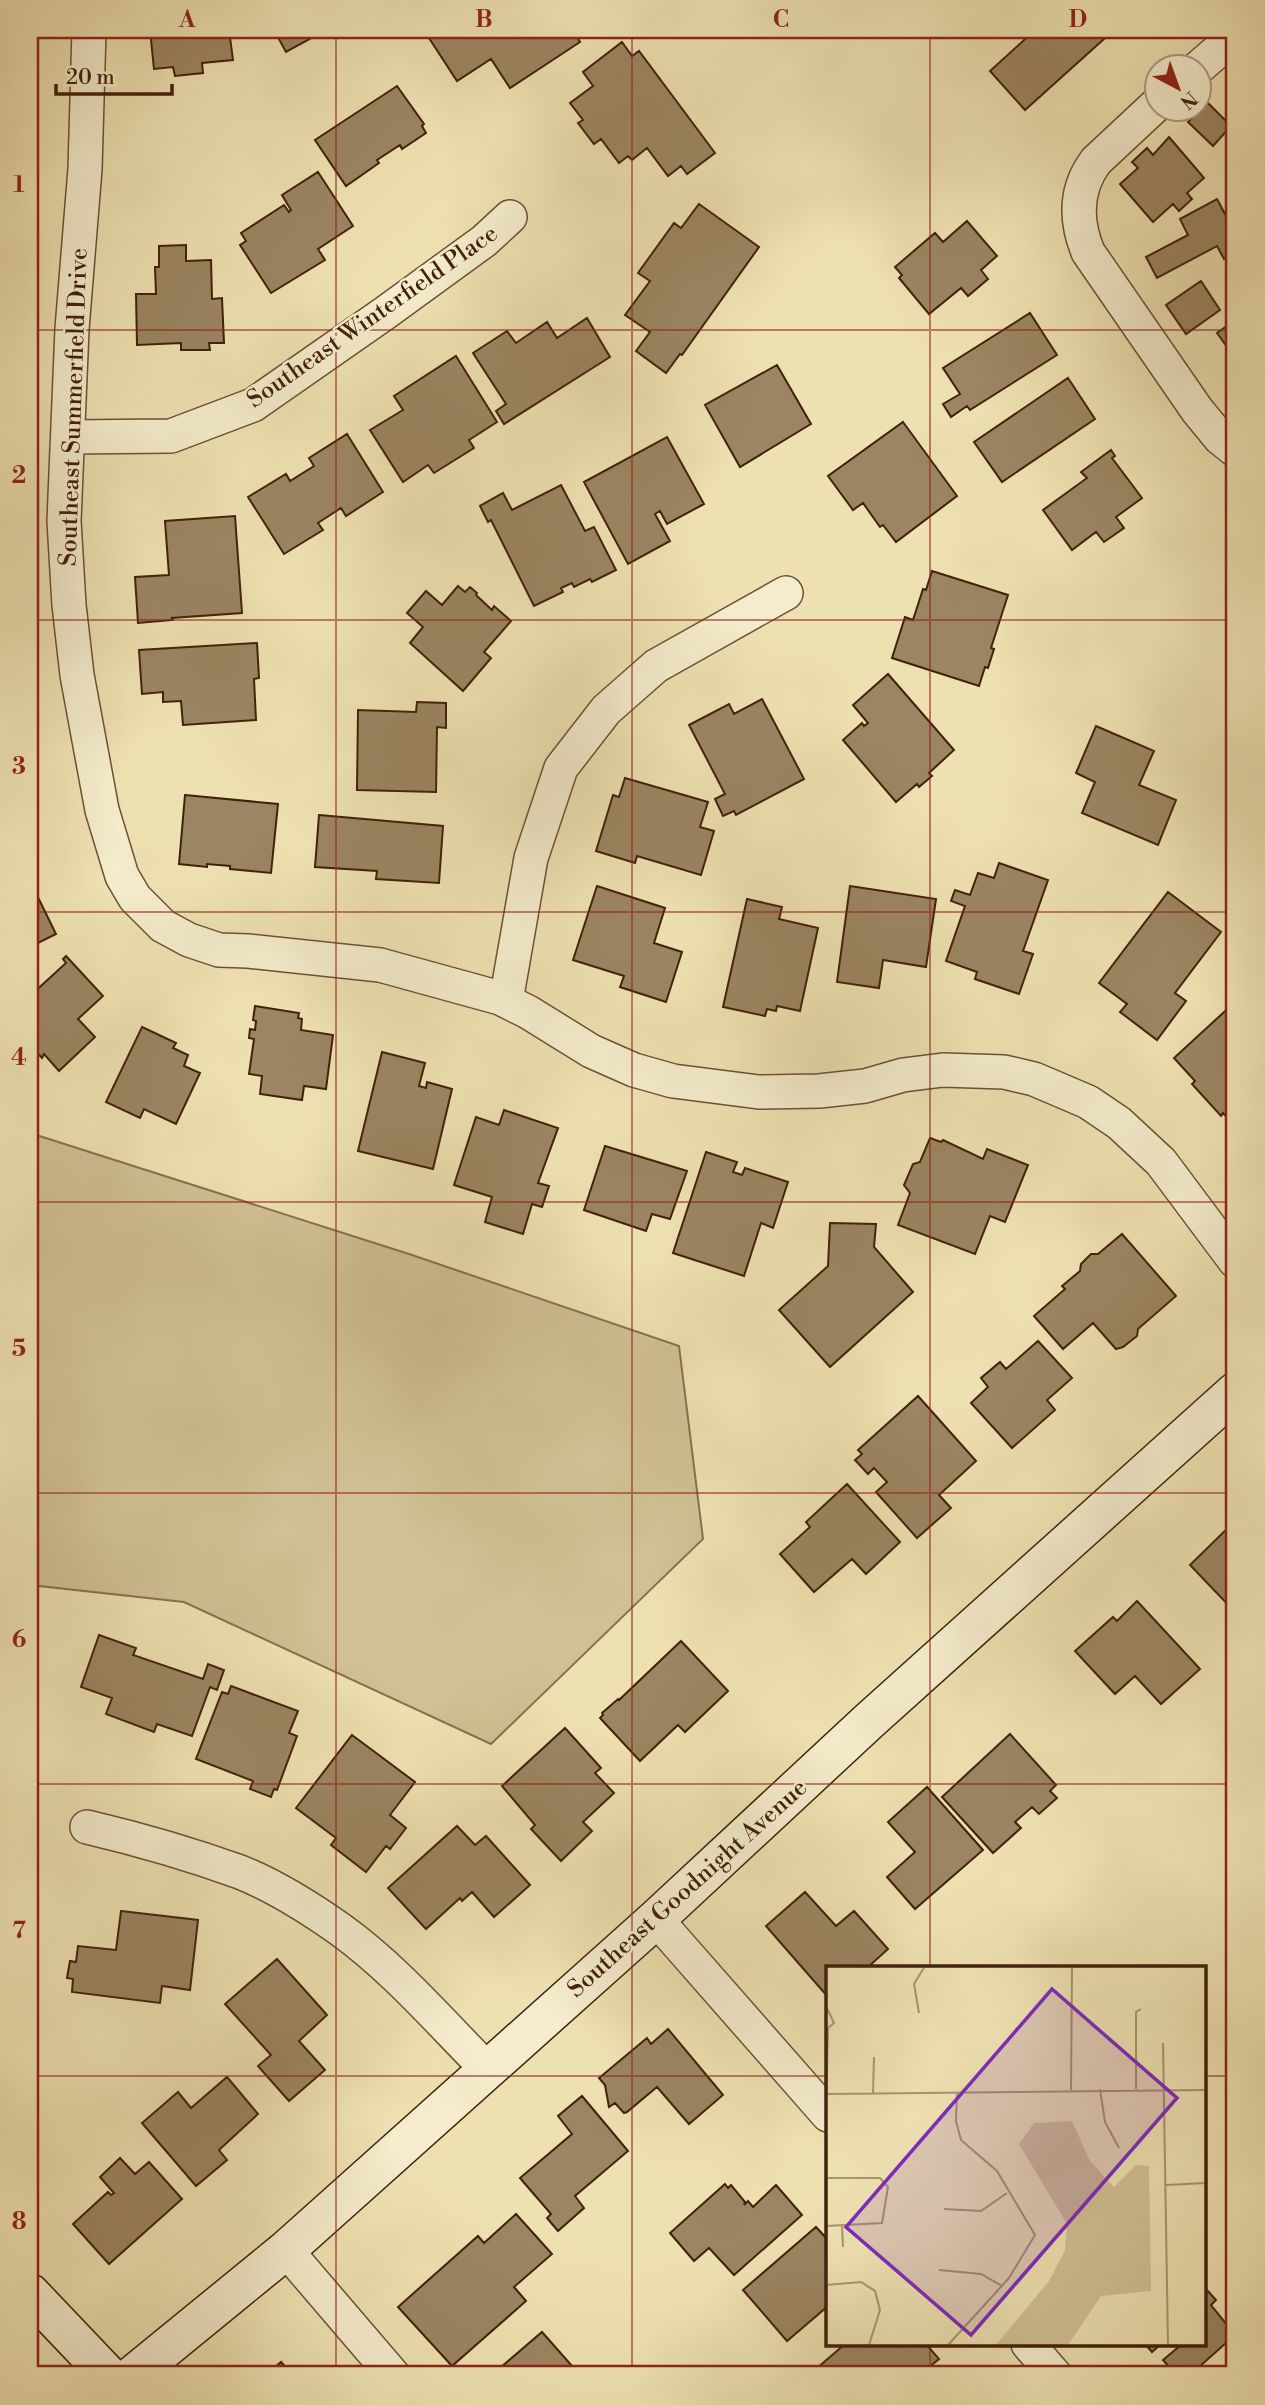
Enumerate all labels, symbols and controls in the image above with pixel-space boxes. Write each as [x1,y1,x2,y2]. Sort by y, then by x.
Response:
text: A [178,6,196,34]
text: B [475,6,493,34]
text: C [773,6,789,34]
text: D [1069,6,1087,34]
scale bar [56,52,172,96]
north arrow [1142,52,1212,122]
text: 20 m [66,65,115,91]
text: N [1175,86,1202,114]
text: 1 [13,171,25,199]
street label: Southeast Winterfield Place [241,219,504,415]
street label: Southeast Summerfield Drive [53,247,95,567]
text: 2 [12,462,26,490]
text: 3 [12,753,26,781]
text: 4 [11,1044,27,1072]
text: 5 [12,1335,26,1363]
text: 6 [12,1626,26,1654]
street label: Southeast Goodnight Avenue [562,1773,814,2004]
text: 7 [12,1917,26,1945]
inset map [826,1966,1206,2346]
text: 8 [12,2208,26,2236]

